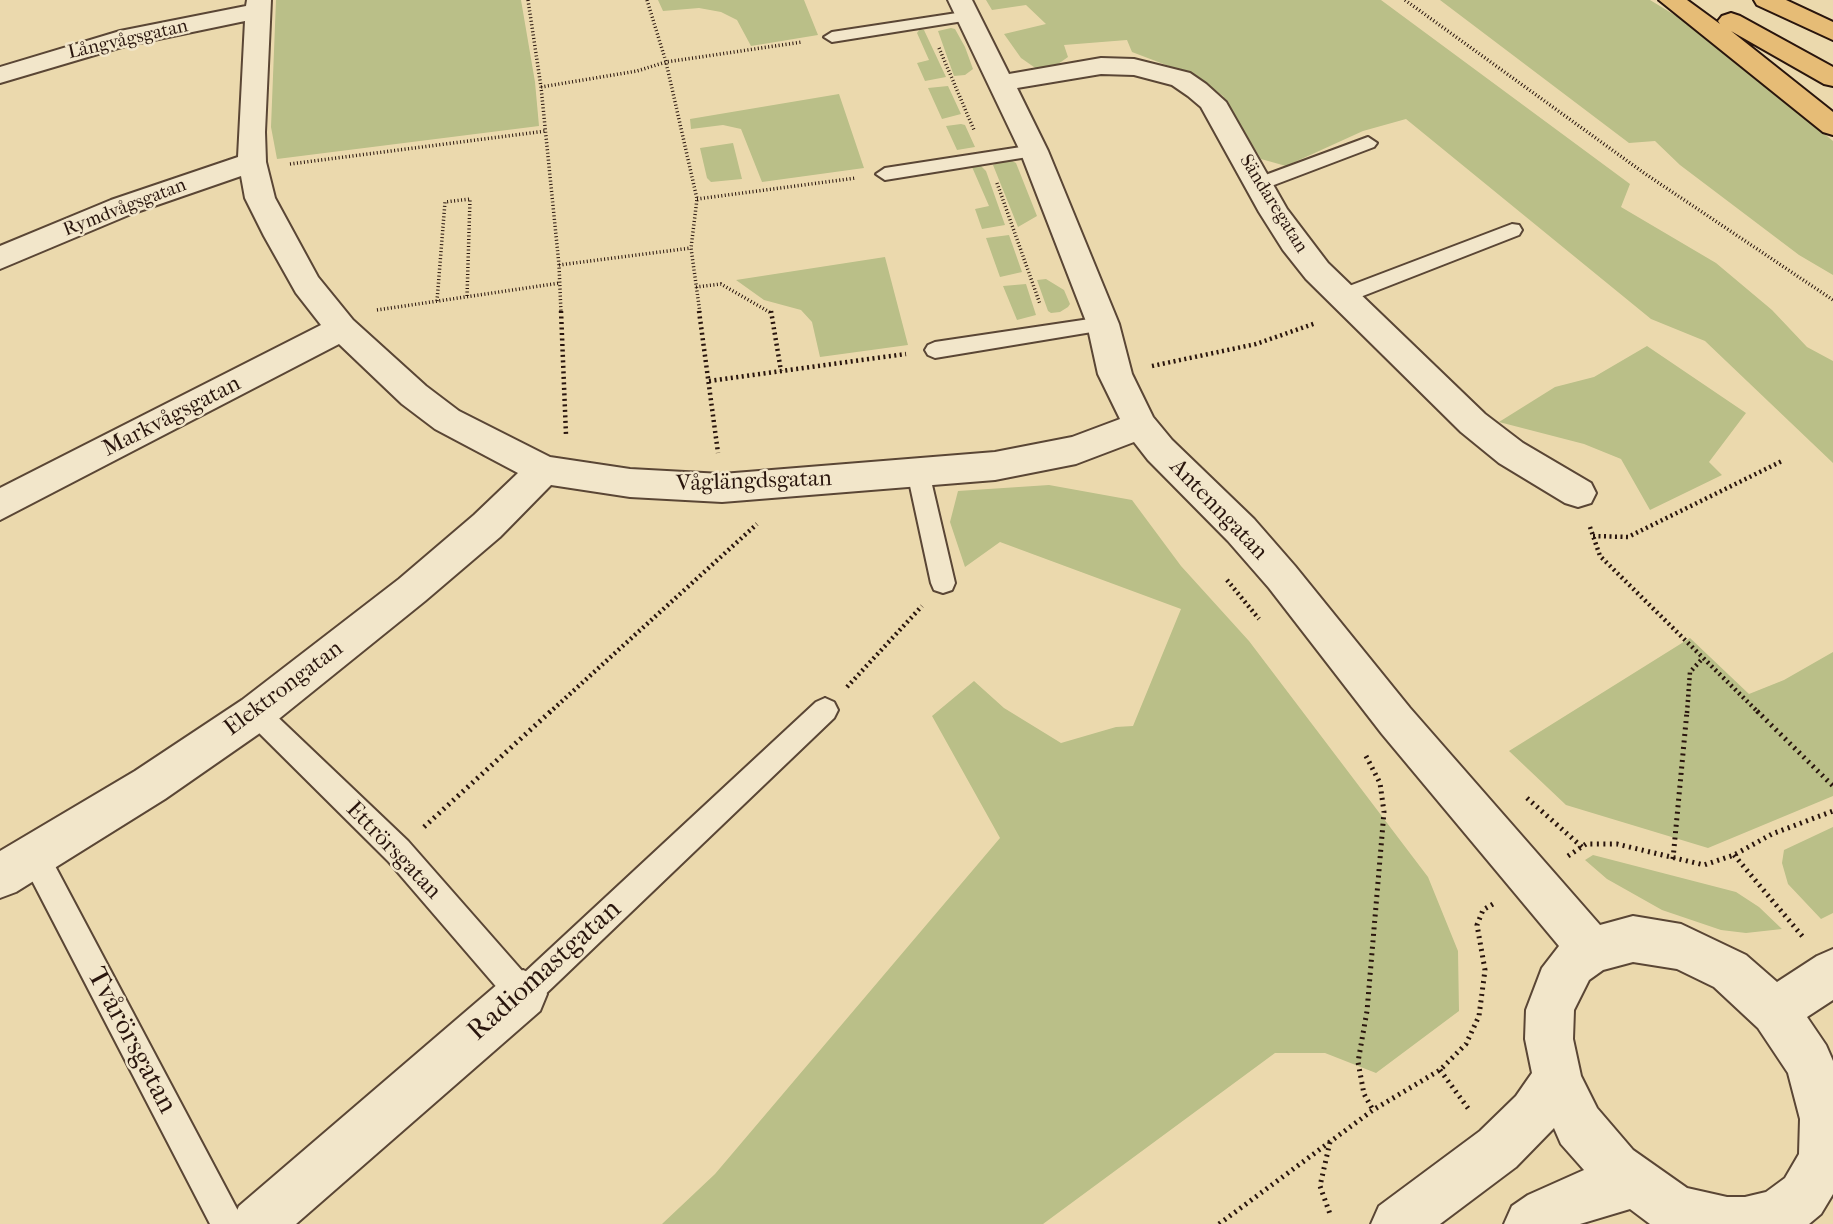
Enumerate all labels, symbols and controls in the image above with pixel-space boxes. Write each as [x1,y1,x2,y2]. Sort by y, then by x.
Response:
street label: Långvågsgatan [66,15,190,65]
street label: Sändaregatan [1234,151,1312,257]
street label: Rymdvågsgatan [60,174,190,242]
street label: Markvågsgatan [98,370,246,464]
street label: Antenngatan [1163,454,1273,566]
street label: Våglängdsgatan [676,465,832,499]
street label: Elektrongatan [219,635,349,743]
street label: Ettrörsgatan [340,796,446,906]
street label: Radiomastgatan [461,893,629,1049]
street label: Tvårörsgatan [79,962,183,1120]

